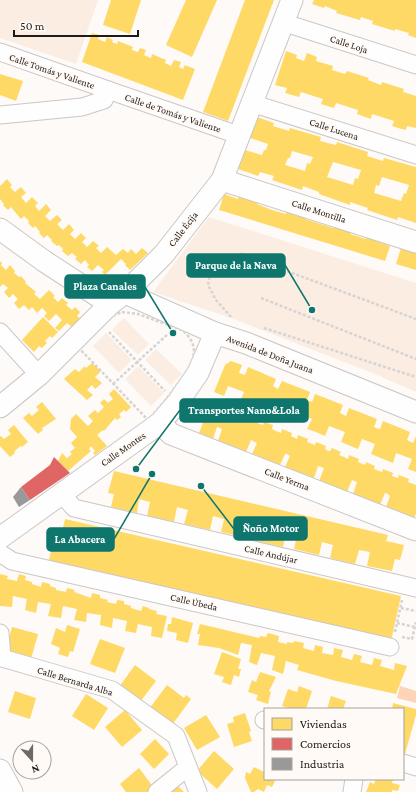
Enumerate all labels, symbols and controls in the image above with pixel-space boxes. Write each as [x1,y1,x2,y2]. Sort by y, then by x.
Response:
scale bar [14,12,138,38]
text: 50 m [20,19,45,33]
street label: Calle Loja [328,33,370,56]
street label: Calle Tomás y Valiente [8,51,97,91]
street label: Calle de Tomás y Valiente [123,91,223,135]
street label: Calle Lucena [308,116,360,142]
street label: Calle Montilla [290,197,348,225]
street label: Calle Écija [166,209,201,249]
callout: Parque de la Nava [187,254,285,277]
text: Parque de la Nava [195,259,278,271]
callout: Plaza Canales [65,275,145,298]
text: Plaza Canales [73,280,137,292]
street label: Avenida de Doña Juana [225,332,315,376]
callout: Transportes Nano&Lola [180,399,308,422]
text: Transportes Nano&Lola [188,404,301,416]
street label: Calle Montes [98,429,148,468]
street label: Calle Yerma [263,465,311,493]
callout: Ñoño Motor [234,517,307,540]
text: Ñoño Motor [243,522,300,534]
callout: La Abacera [47,528,114,551]
text: La Abacera [55,533,106,545]
street label: Calle Andújar [243,543,299,567]
street label: Calle Úbeda [169,591,219,613]
street label: Calle Bernarda Alba [36,664,115,698]
legend [264,708,404,780]
text: Viviendas [300,717,347,731]
text: Comercios [300,737,351,751]
north arrow [12,740,52,780]
text: Industria [300,757,345,771]
text: N [29,762,41,776]

